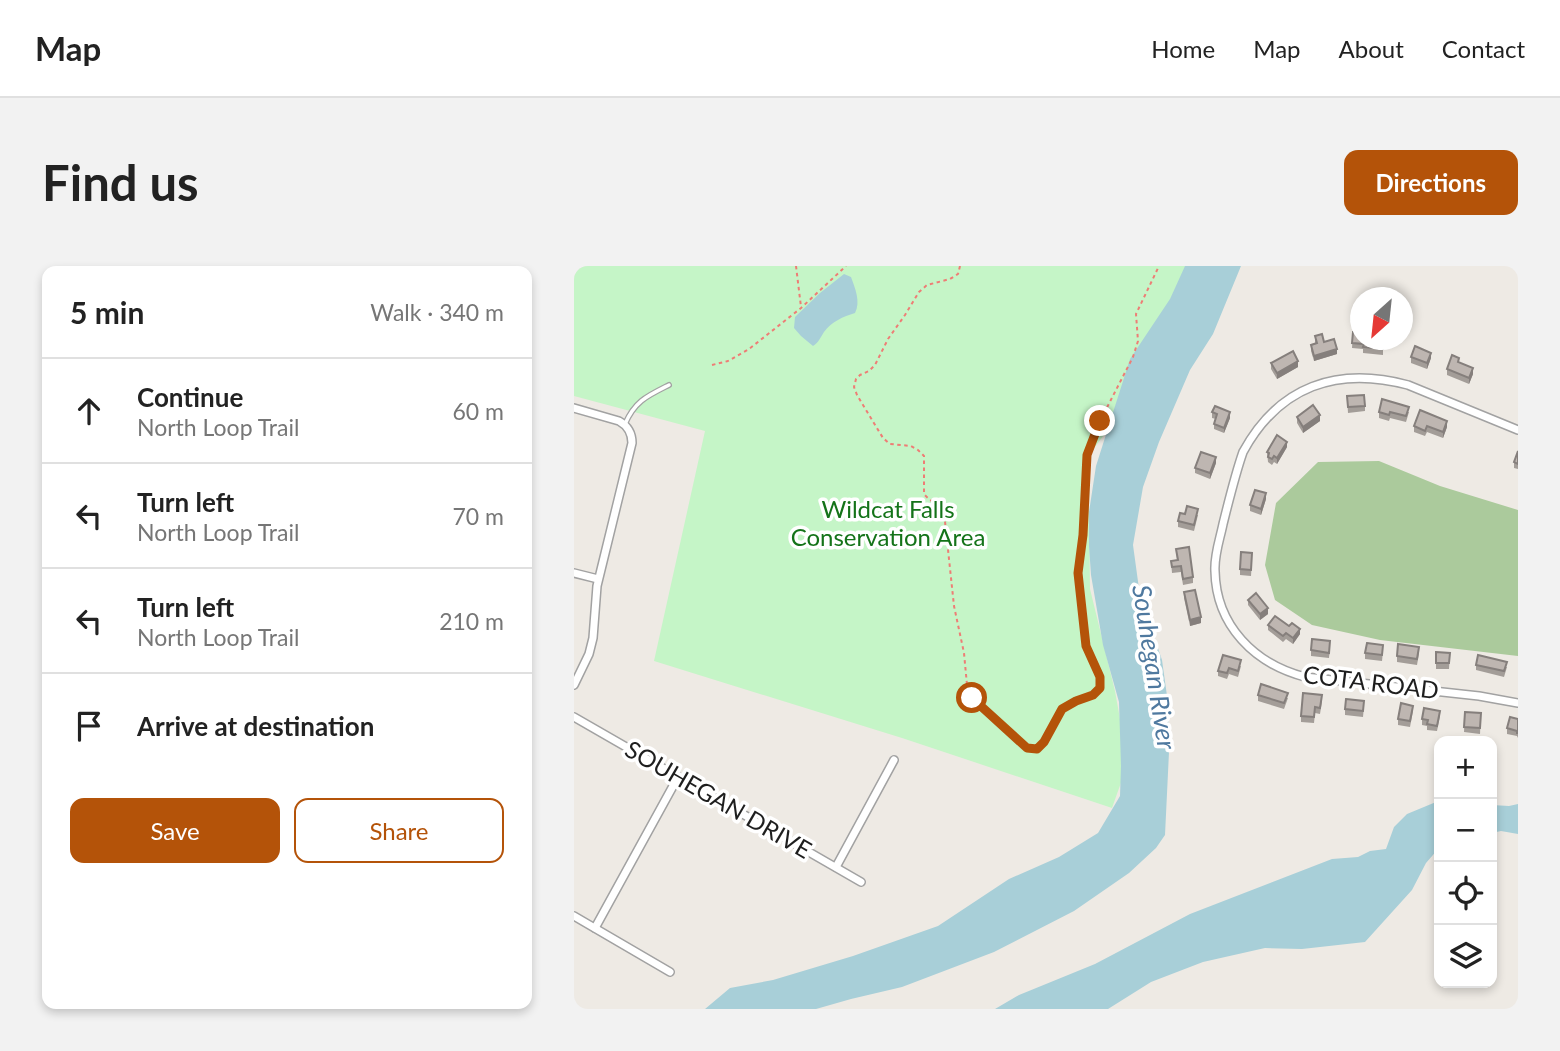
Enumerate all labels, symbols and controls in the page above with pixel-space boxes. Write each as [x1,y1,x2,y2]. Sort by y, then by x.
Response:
text: Map [35,28,101,68]
text: Home [1151,34,1215,63]
text: Map [1253,34,1301,63]
text: About [1339,34,1404,63]
text: Contact [1442,34,1525,63]
button: Directions [1344,150,1518,215]
text: Find us [42,153,199,211]
north arrow [1350,287,1413,350]
text: 5 min [70,294,144,330]
text: Walk · 340 m [370,298,504,326]
text: Continue [137,381,243,413]
icon: ahead [70,392,108,430]
text: 60 m [453,397,504,425]
route end [1084,405,1115,436]
text: North Loop Trail [137,413,299,441]
text: Turn left [137,486,234,518]
park label: Wildcat Falls Conservation Area [791,494,985,551]
icon: left [70,497,108,535]
text: 70 m [453,502,504,530]
text: North Loop Trail [137,518,299,546]
water label: Souhegan River [1126,582,1184,753]
text: Turn left [137,591,234,623]
icon: left [70,602,108,640]
text: 210 m [439,607,504,635]
text: North Loop Trail [137,623,299,651]
street label: COTA ROAD [1302,659,1441,704]
route start [956,682,987,713]
icon: arrive [70,707,108,745]
text: Arrive at destination [137,710,374,742]
street label: SOUHEGAN DRIVE [621,734,817,864]
map controls [1434,736,1497,988]
button: + [1434,736,1497,799]
button: Save [70,798,280,863]
button: Share [294,798,504,863]
button: − [1434,799,1497,862]
button: locate [1434,862,1497,925]
button: layers [1434,925,1497,988]

